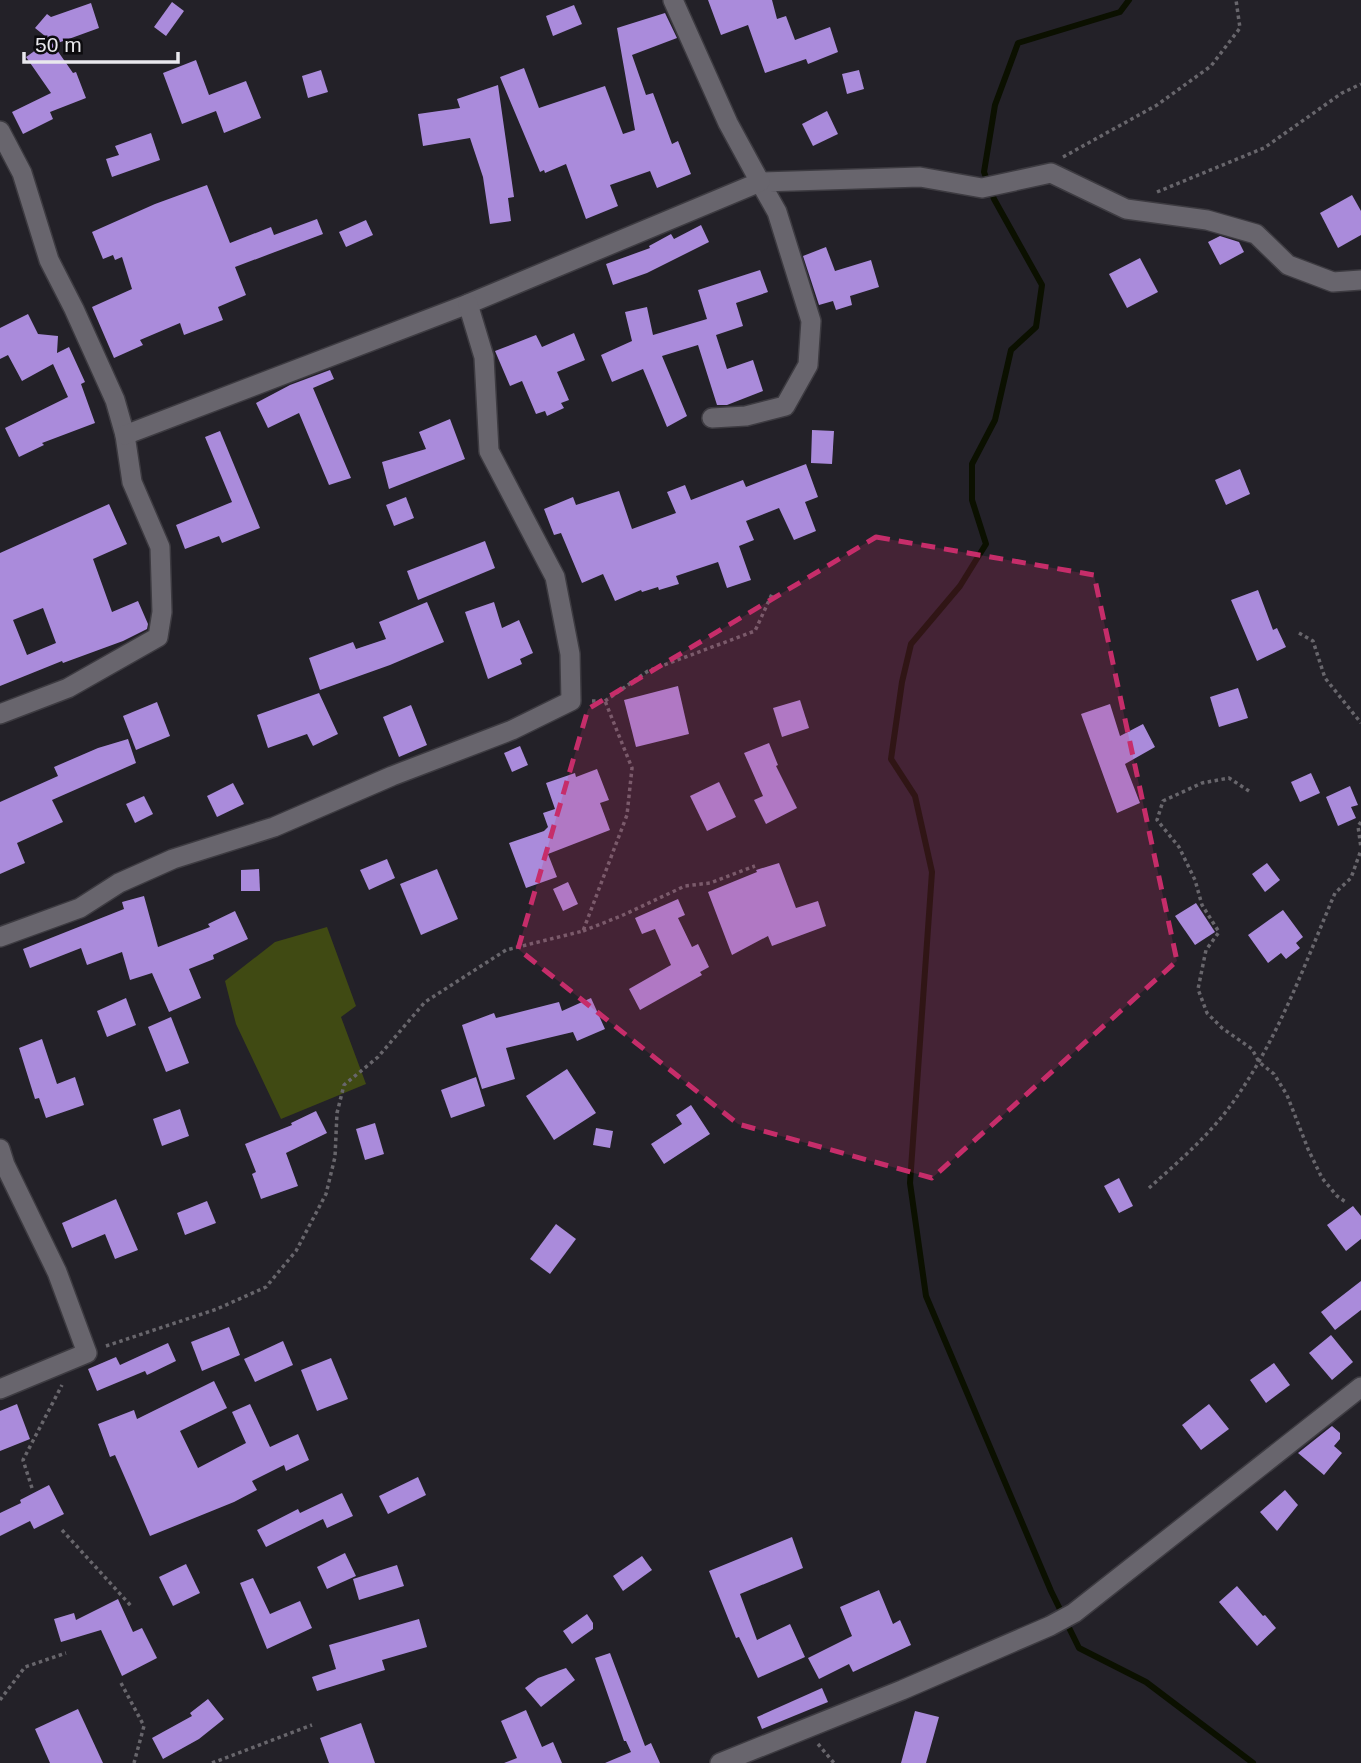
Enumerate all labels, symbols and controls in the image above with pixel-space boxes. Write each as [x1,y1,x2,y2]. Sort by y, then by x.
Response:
scale bar [24,21,178,65]
text: 50 m [35,33,82,56]

